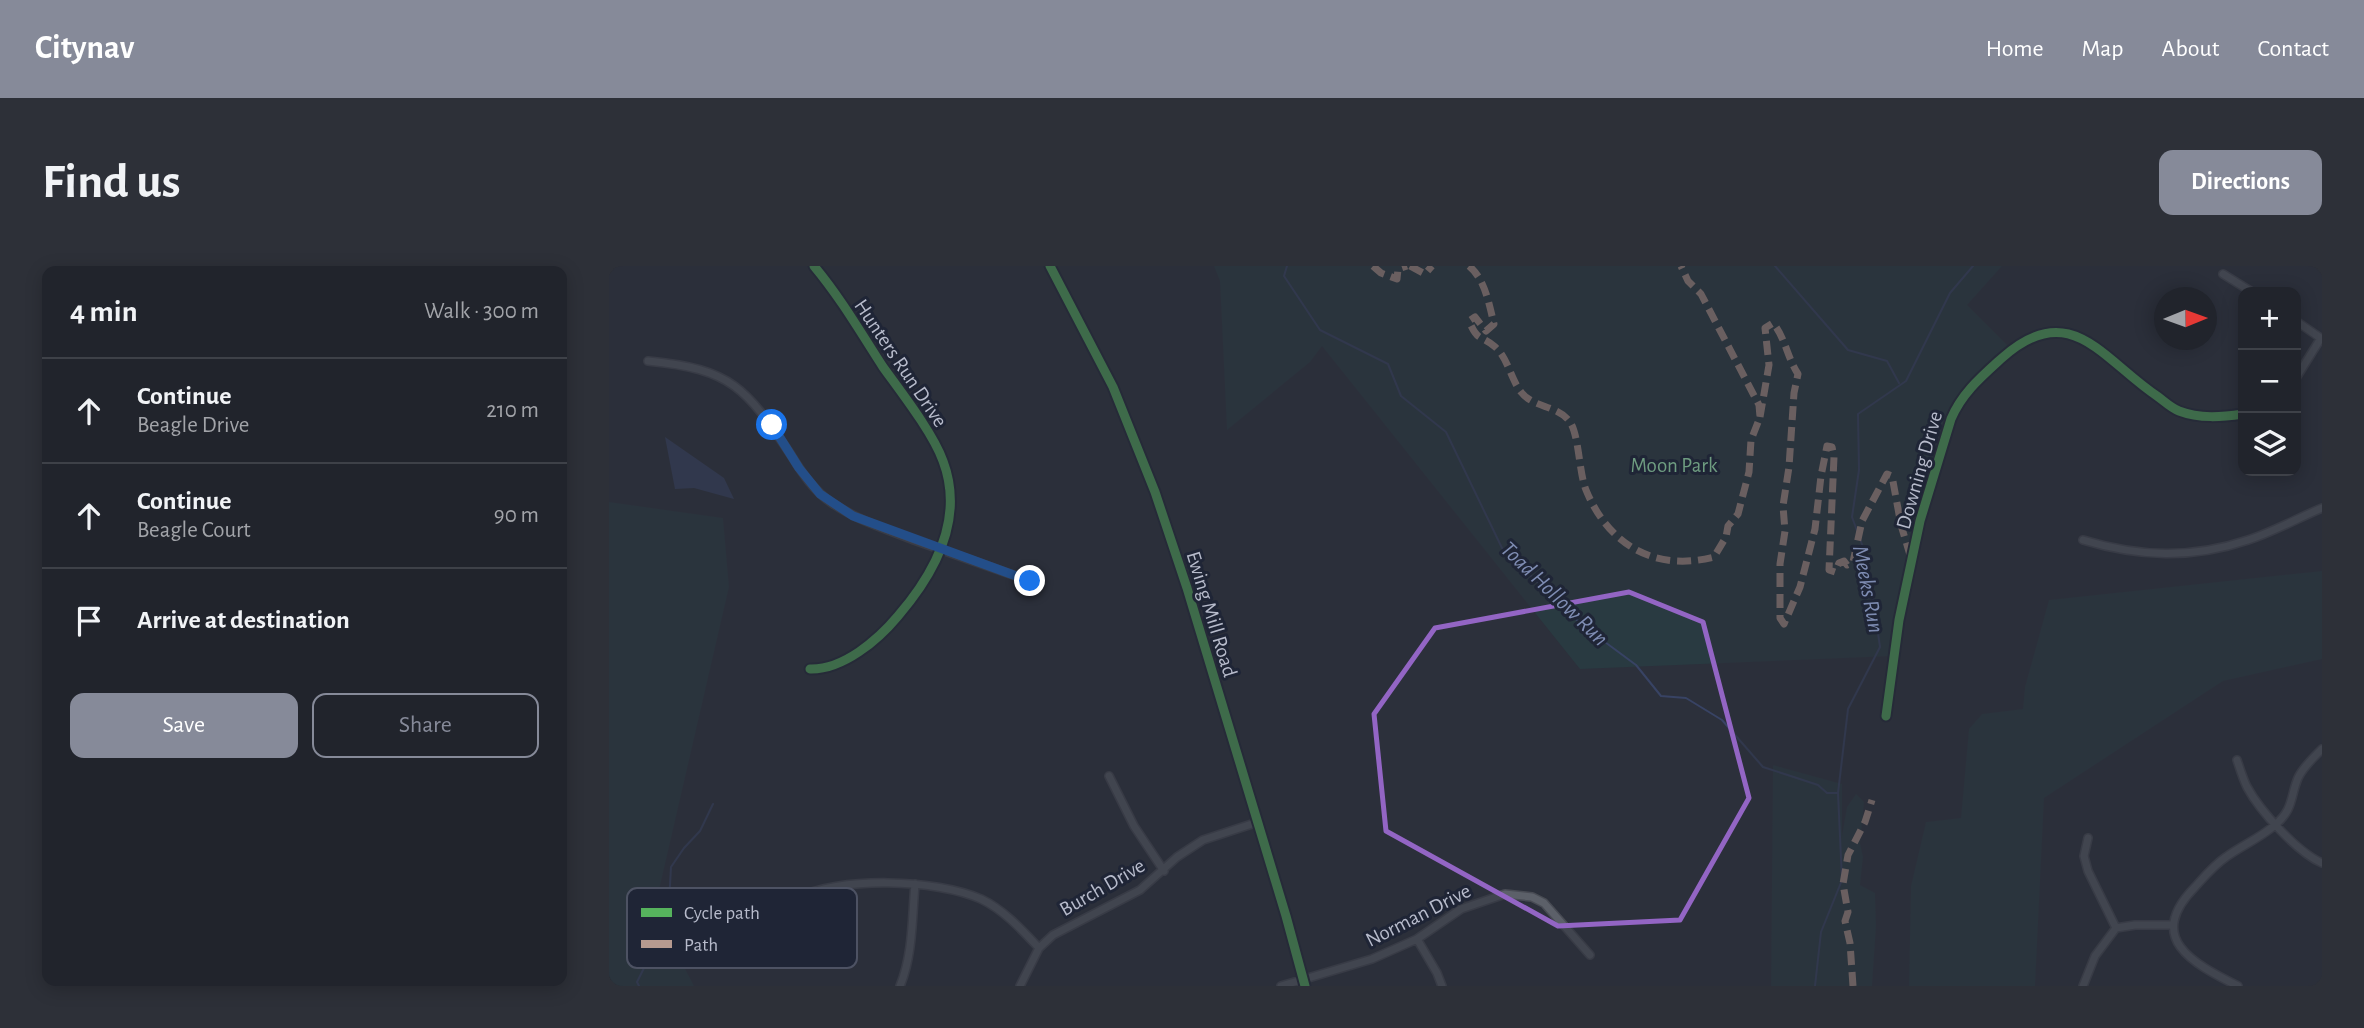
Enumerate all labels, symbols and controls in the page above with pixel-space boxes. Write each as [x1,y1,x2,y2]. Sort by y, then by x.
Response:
text: Citynav [35,32,134,65]
text: Home [1986,37,2044,61]
text: Map [2082,37,2124,61]
text: About [2162,37,2219,61]
text: Contact [2257,37,2329,61]
button: Directions [2159,150,2322,215]
text: Find us [42,158,181,207]
north arrow [2154,287,2217,350]
map controls [2238,287,2301,476]
button: + [2238,287,2301,350]
street label: Hunters Run Drive [850,296,951,431]
text: 4 min [70,297,138,327]
text: Walk · 300 m [424,300,539,323]
button: − [2238,350,2301,413]
text: Continue [137,383,232,409]
icon: ahead [70,392,108,430]
text: 210 m [486,399,539,422]
route start [756,409,787,440]
street label: Downing Drive [1893,409,1946,532]
button: layers [2238,413,2301,476]
text: Beagle Drive [137,414,249,437]
park label: Moon Park [1630,455,1718,476]
text: Continue [137,488,232,514]
icon: ahead [70,497,108,535]
text: 90 m [494,504,539,527]
text: Beagle Court [137,519,251,542]
water label: Toad Hollow Run [1496,537,1612,651]
water label: Meeks Run [1848,543,1887,635]
street label: Ewing Mill Road [1182,549,1241,680]
route end [1014,565,1045,596]
icon: arrive [70,602,108,640]
text: Arrive at destination [137,607,350,633]
button: Save [70,693,298,758]
button: Share [312,693,539,758]
street label: Burch Drive [1056,855,1149,920]
street label: Norman Drive [1362,880,1474,951]
legend [627,888,857,968]
text: Cycle path [684,904,760,923]
text: Path [684,936,718,955]

